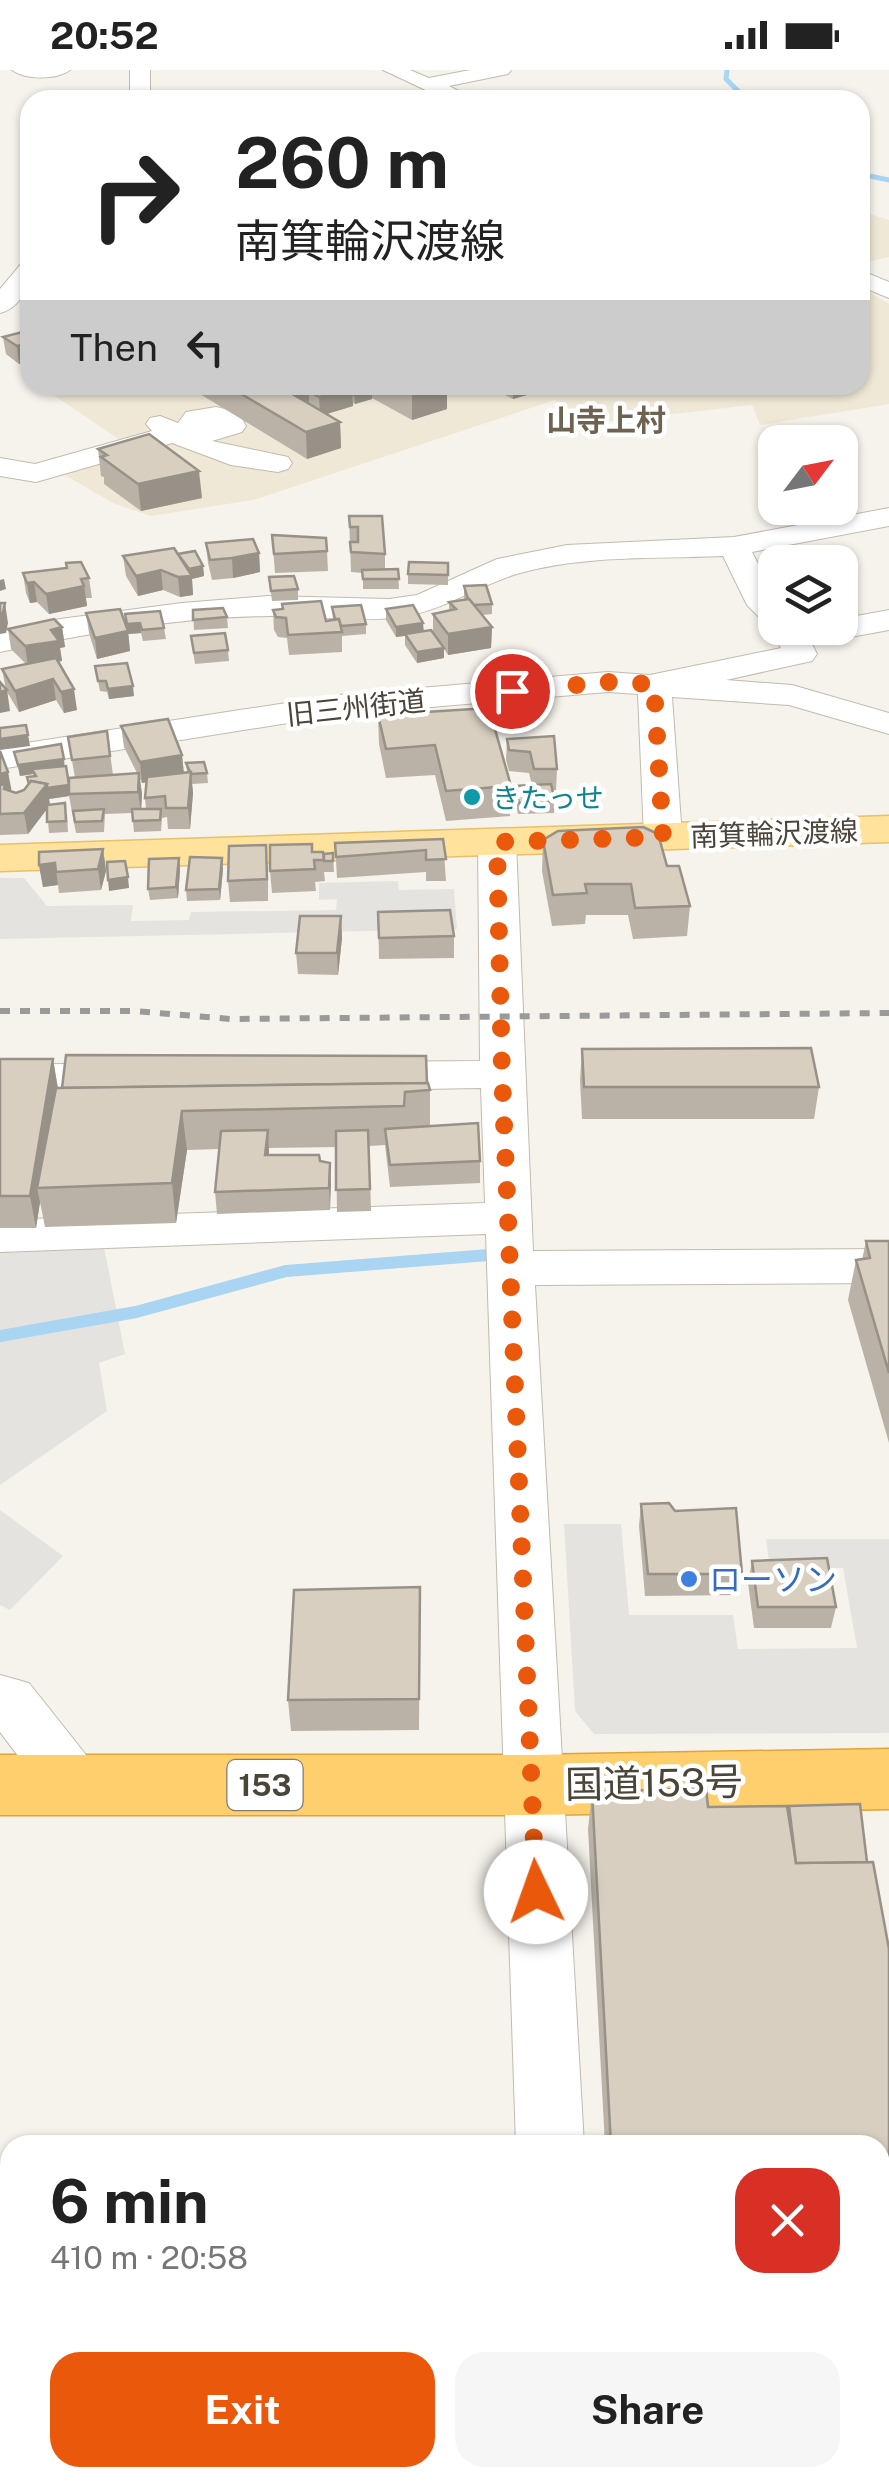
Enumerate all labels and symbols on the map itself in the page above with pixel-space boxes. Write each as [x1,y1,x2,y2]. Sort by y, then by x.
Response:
district label: 山寺上村 [546,402,666,438]
north arrow [758,425,858,525]
pin [470,649,555,734]
street label: 旧三州街道 [285,683,427,731]
place label: きたっせ [492,781,604,814]
marker: きたっせ [461,786,483,808]
street label: 南箕輪沢渡線 [689,814,859,852]
place label: ローソン [709,1561,837,1598]
marker: ローソン [678,1568,700,1590]
street label: 国道153号 [565,1759,743,1807]
road number: 153 [228,1760,302,1810]
position arrow [484,1840,588,1944]

